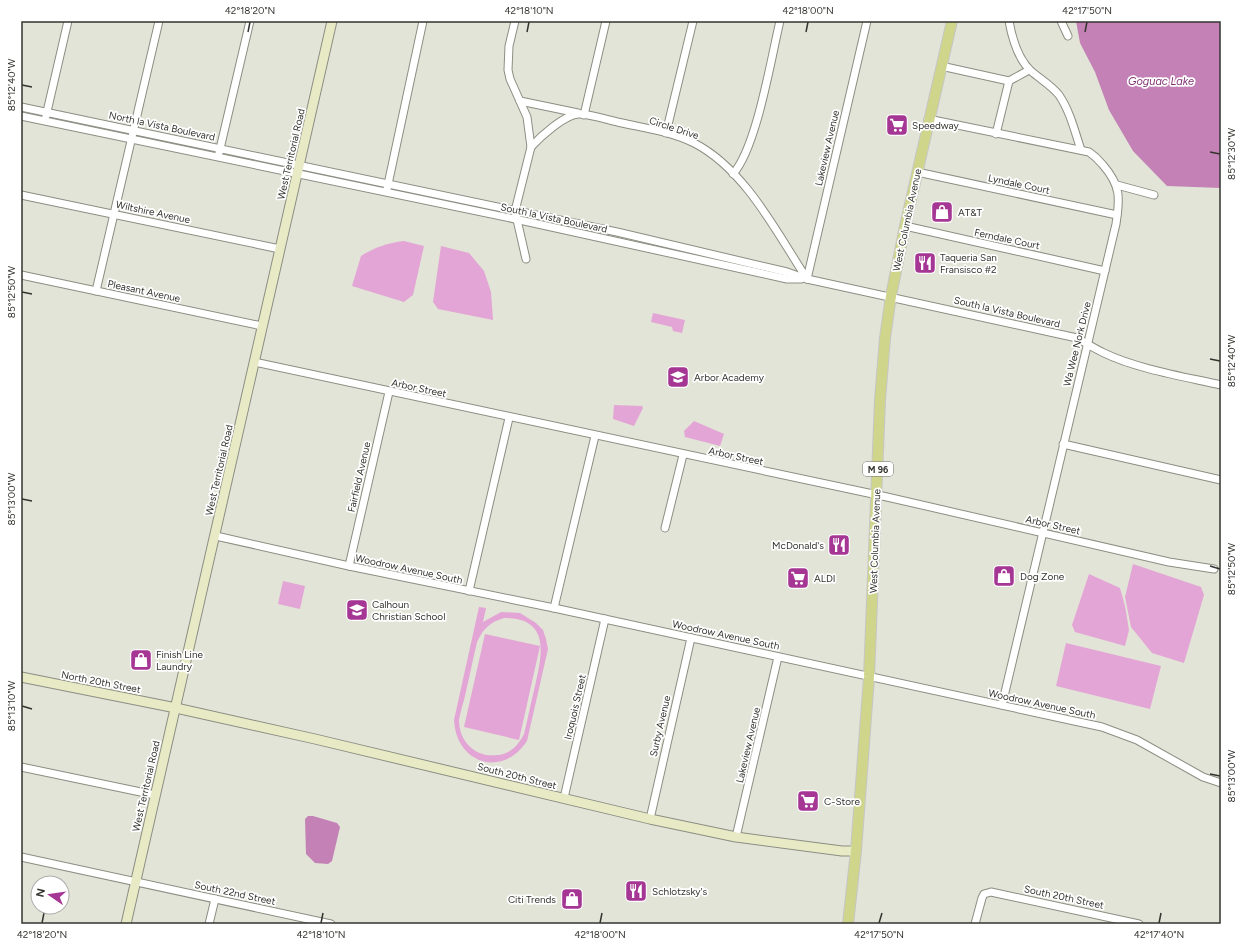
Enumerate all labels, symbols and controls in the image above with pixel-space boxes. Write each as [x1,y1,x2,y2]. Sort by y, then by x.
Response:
text: 42°18'20"N [225,4,275,17]
text: 42°18'10"N [504,4,554,17]
text: 42°18'00"N [782,4,834,17]
text: 42°17'50"N [1062,4,1112,17]
text: 85°12'40"W [5,58,18,111]
water label: Goguac Lake [1128,75,1194,88]
street label: West Territorial Road [274,107,308,201]
street label: North la Vista Boulevard [108,108,216,144]
street label: Lakeview Avenue [812,108,842,187]
supermarket icon: Speedway [884,112,910,138]
street label: Circle Drive [647,114,701,142]
place label: Speedway [912,119,960,132]
text: 85°12'30"W [1225,128,1238,180]
street label: West Columbia Avenue [890,167,924,272]
street label: Lyndale Court [987,171,1051,197]
street label: Wiltshire Avenue [115,198,192,226]
shop icon: AT&T [929,199,955,225]
street label: South la Vista Boulevard [499,200,609,236]
place label: AT&T [958,206,983,219]
street label: Ferndale Court [973,226,1041,252]
restaurant icon: Taqueria San Fransisco #2 [912,250,938,276]
place label: Taqueria San Fransisco #2 [940,251,997,276]
text: 85°12'50"W [5,265,18,318]
street label: Pleasant Avenue [106,277,182,305]
street label: South la Vista Boulevard [953,293,1062,331]
street label: Wa Wee Nork Drive [1060,300,1094,388]
text: 85°12'40"W [1225,334,1238,387]
school or university icon: Arbor Academy [665,364,691,390]
place label: Arbor Academy [694,371,765,384]
street label: Arbor Street [390,376,448,400]
street label: West Territorial Road [202,423,236,517]
street label: Fairfield Avenue [345,440,374,514]
street label: Arbor Street [707,444,765,468]
road number: M 96 [863,462,893,476]
text: 85°13'00"W [5,472,18,525]
street label: West Columbia Avenue [867,488,883,593]
street label: Arbor Street [1024,512,1082,538]
restaurant icon: McDonald's [826,532,852,558]
place label: McDonald's [772,539,824,552]
text: 85°12'50"W [1225,542,1238,595]
street label: Woodrow Avenue South [354,551,464,587]
shop icon: Dog Zone [991,563,1017,589]
supermarket icon: ALDI [785,565,811,591]
place label: Dog Zone [1020,570,1065,583]
place label: ALDI [814,572,836,585]
school or university icon: Calhoun Christian School [344,597,370,623]
place label: Calhoun Christian School [372,598,445,623]
street label: Woodrow Avenue South [671,617,781,653]
shop icon: Finish Line Laundry [128,647,154,673]
place label: Finish Line Laundry [156,648,203,673]
street label: North 20th Street [60,668,142,696]
street label: Iroquois Street [561,673,589,741]
text: 85°13'10"W [5,680,18,731]
street label: Woodrow Avenue South [987,686,1097,722]
street label: Surby Avenue [647,694,673,758]
street label: Lakeview Avenue [733,705,763,784]
street label: West Territorial Road [129,739,163,833]
text: 85°13'00"W [1225,749,1238,802]
street label: South 20th Street [476,760,558,792]
supermarket icon: C-Store [795,788,821,814]
place label: C-Store [824,795,860,808]
north arrow [30,875,70,915]
street label: South 22nd Street [193,878,277,908]
restaurant icon: Schlotzsky's [623,878,649,904]
street label: South 20th Street [1023,882,1105,912]
place label: Schlotzsky's [652,885,708,898]
shop icon: Citi Trends [559,886,585,912]
text: N [33,887,48,898]
place label: Citi Trends [508,893,556,906]
text: 42°18'20"N [17,928,67,941]
text: 42°18'10"N [296,928,346,941]
text: 42°18'00"N [574,928,626,941]
text: 42°17'50"N [854,928,904,941]
text: 42°17'40"N [1134,928,1184,941]

